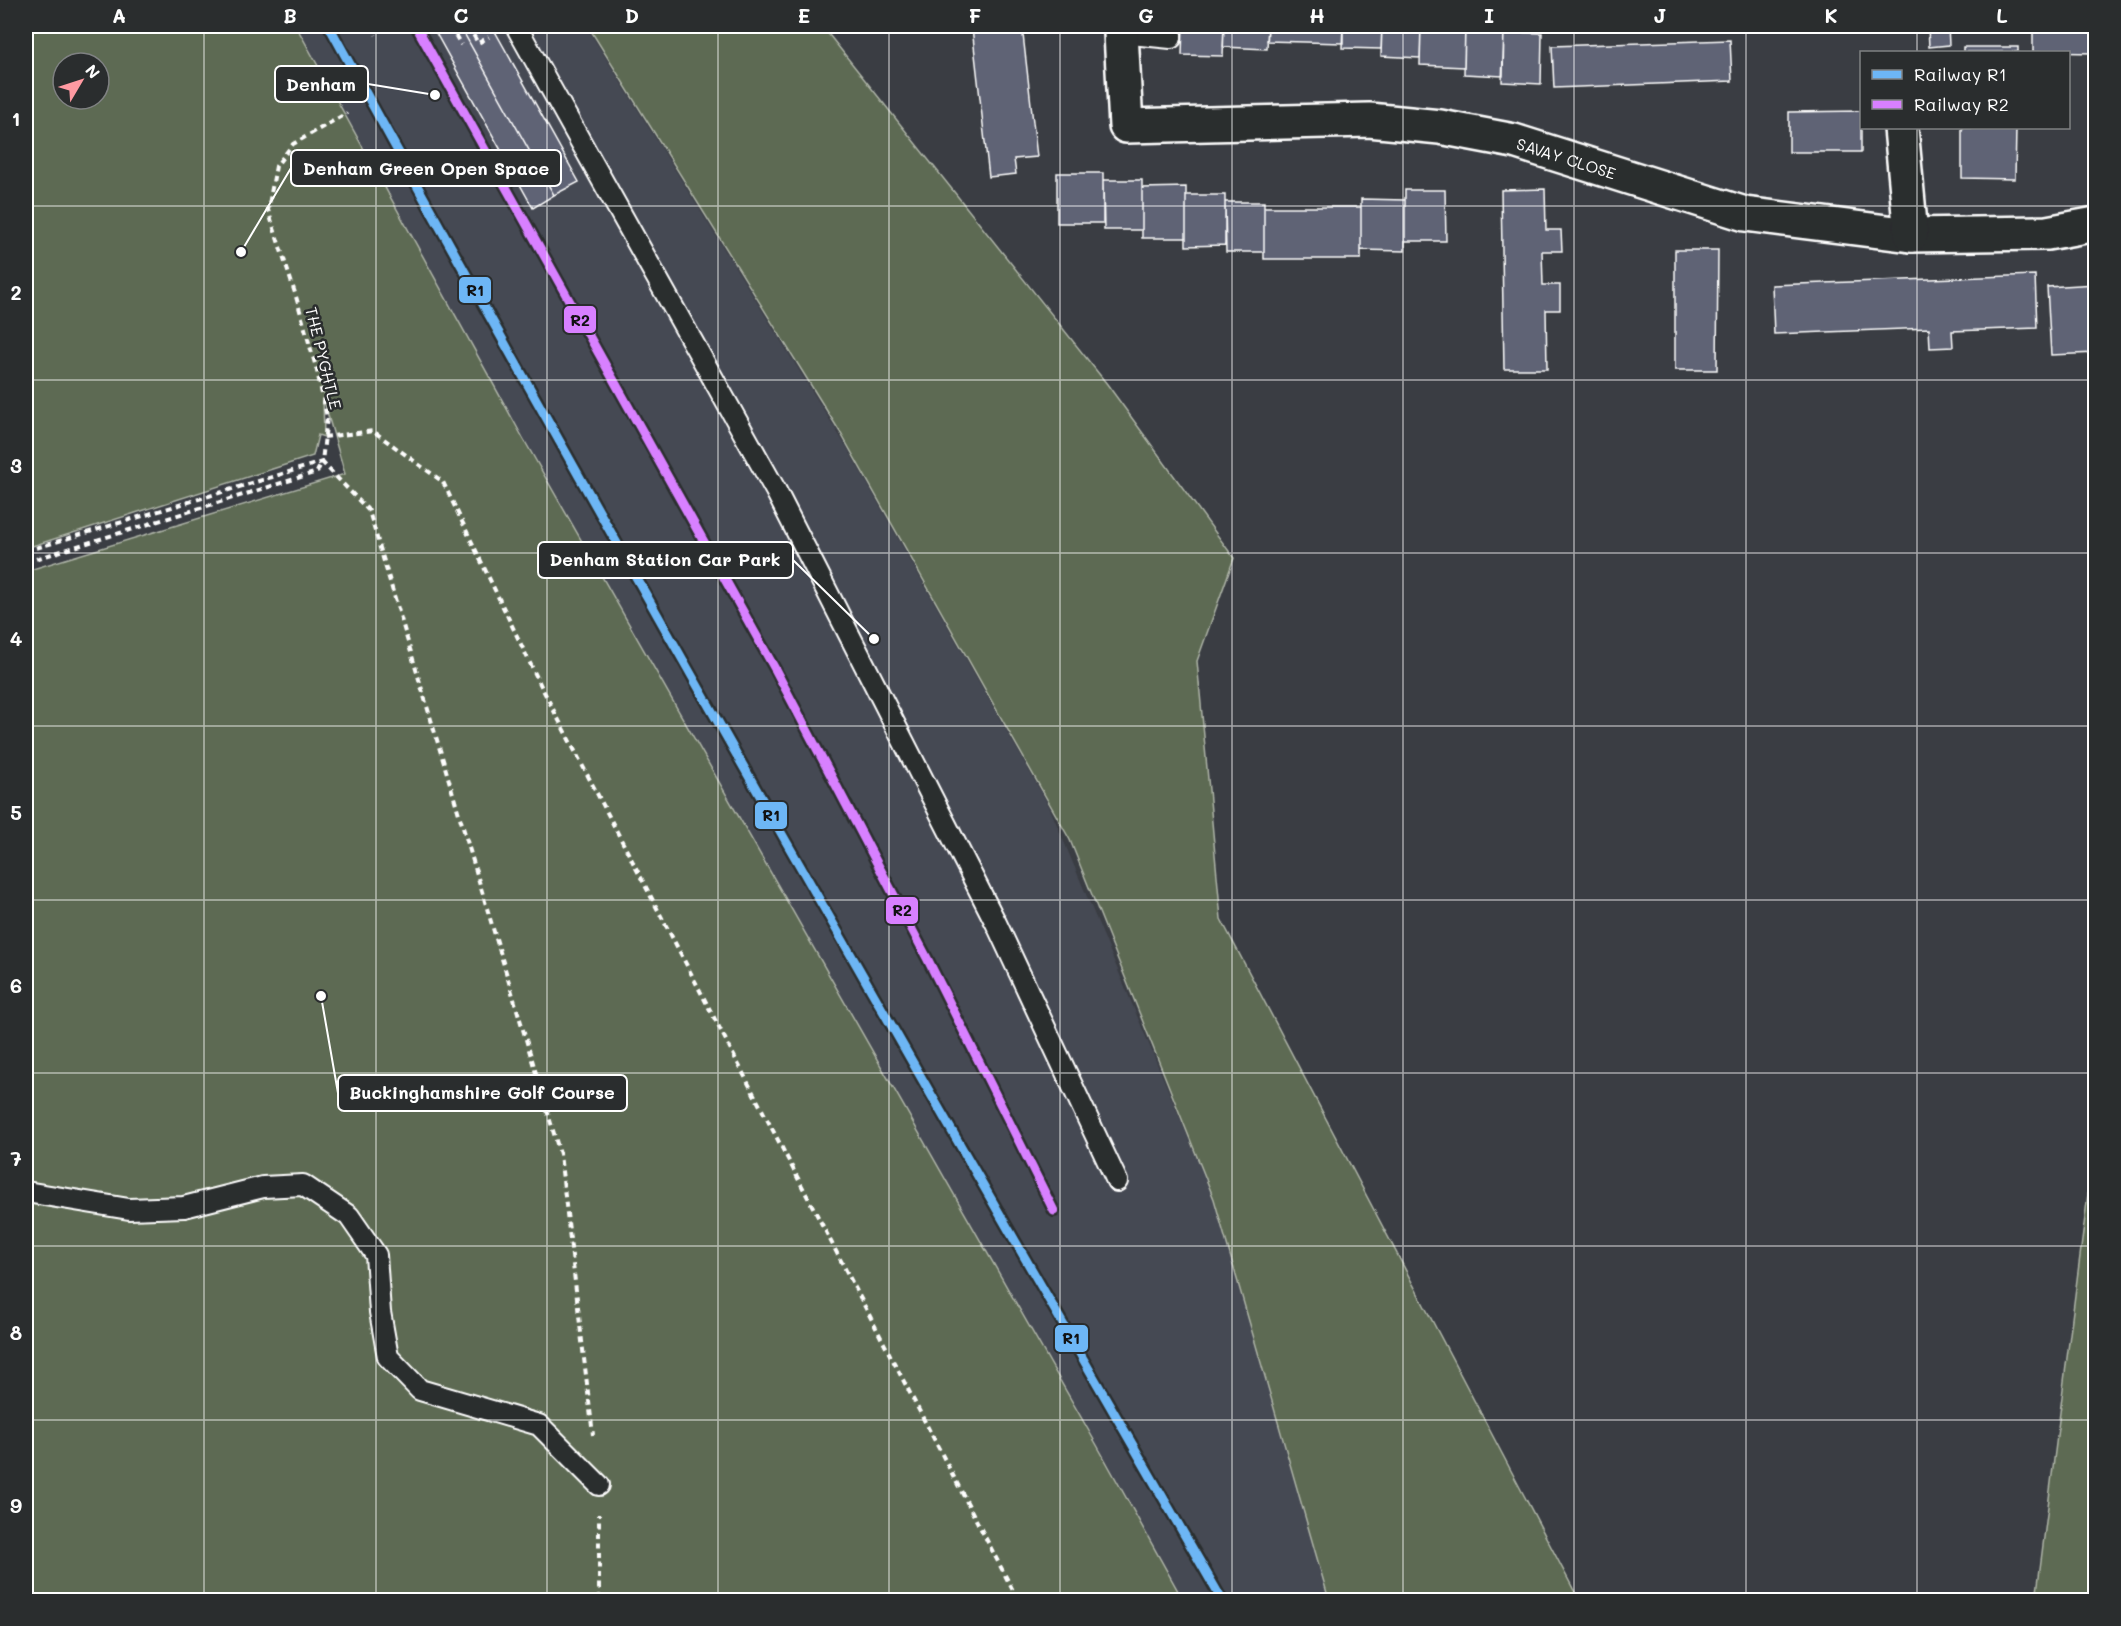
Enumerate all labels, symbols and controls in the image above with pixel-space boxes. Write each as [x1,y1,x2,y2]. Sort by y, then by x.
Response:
text: A [112,2,126,28]
text: B [283,2,297,28]
text: C [454,2,469,28]
text: D [625,2,639,28]
text: E [798,2,810,28]
text: F [969,2,982,28]
text: G [1138,2,1154,28]
text: H [1309,2,1325,28]
text: I [1484,2,1494,28]
text: J [1653,2,1667,28]
text: K [1824,2,1838,28]
text: L [1996,2,2008,28]
north arrow [51,51,111,111]
legend [1860,51,2070,129]
text: N [81,60,105,83]
text: Railway R1 [1914,62,2007,86]
callout: Denham [275,66,368,102]
text: Denham [286,72,356,96]
text: Railway R2 [1914,92,2009,116]
text: 1 [12,105,20,131]
street label: SAVAY CLOSE [1514,132,1619,183]
callout: Denham Green Open Space [291,150,561,186]
text: Denham Green Open Space [303,156,549,180]
line badge: R1 [458,276,492,304]
text: 2 [10,279,22,305]
text: R1 [466,279,484,300]
street label: THE PYGHTLE [301,305,347,411]
line badge: R2 [563,305,597,334]
text: R2 [570,309,590,330]
text: 3 [10,452,22,478]
callout: Denham Station Car Park [538,542,793,578]
text: Denham Station Car Park [549,547,781,571]
text: 4 [10,625,23,651]
text: 5 [10,799,22,825]
line badge: R1 [754,801,788,830]
text: R1 [762,804,780,825]
line badge: R2 [885,896,919,925]
text: R2 [892,899,912,920]
text: 6 [10,972,22,998]
callout: Buckinghamshire Golf Course [338,1075,627,1111]
text: Buckinghamshire Golf Course [349,1080,615,1104]
text: 7 [10,1145,22,1171]
text: 8 [10,1319,22,1345]
line badge: R1 [1054,1324,1089,1353]
text: R1 [1062,1327,1080,1348]
text: 9 [10,1492,22,1518]

